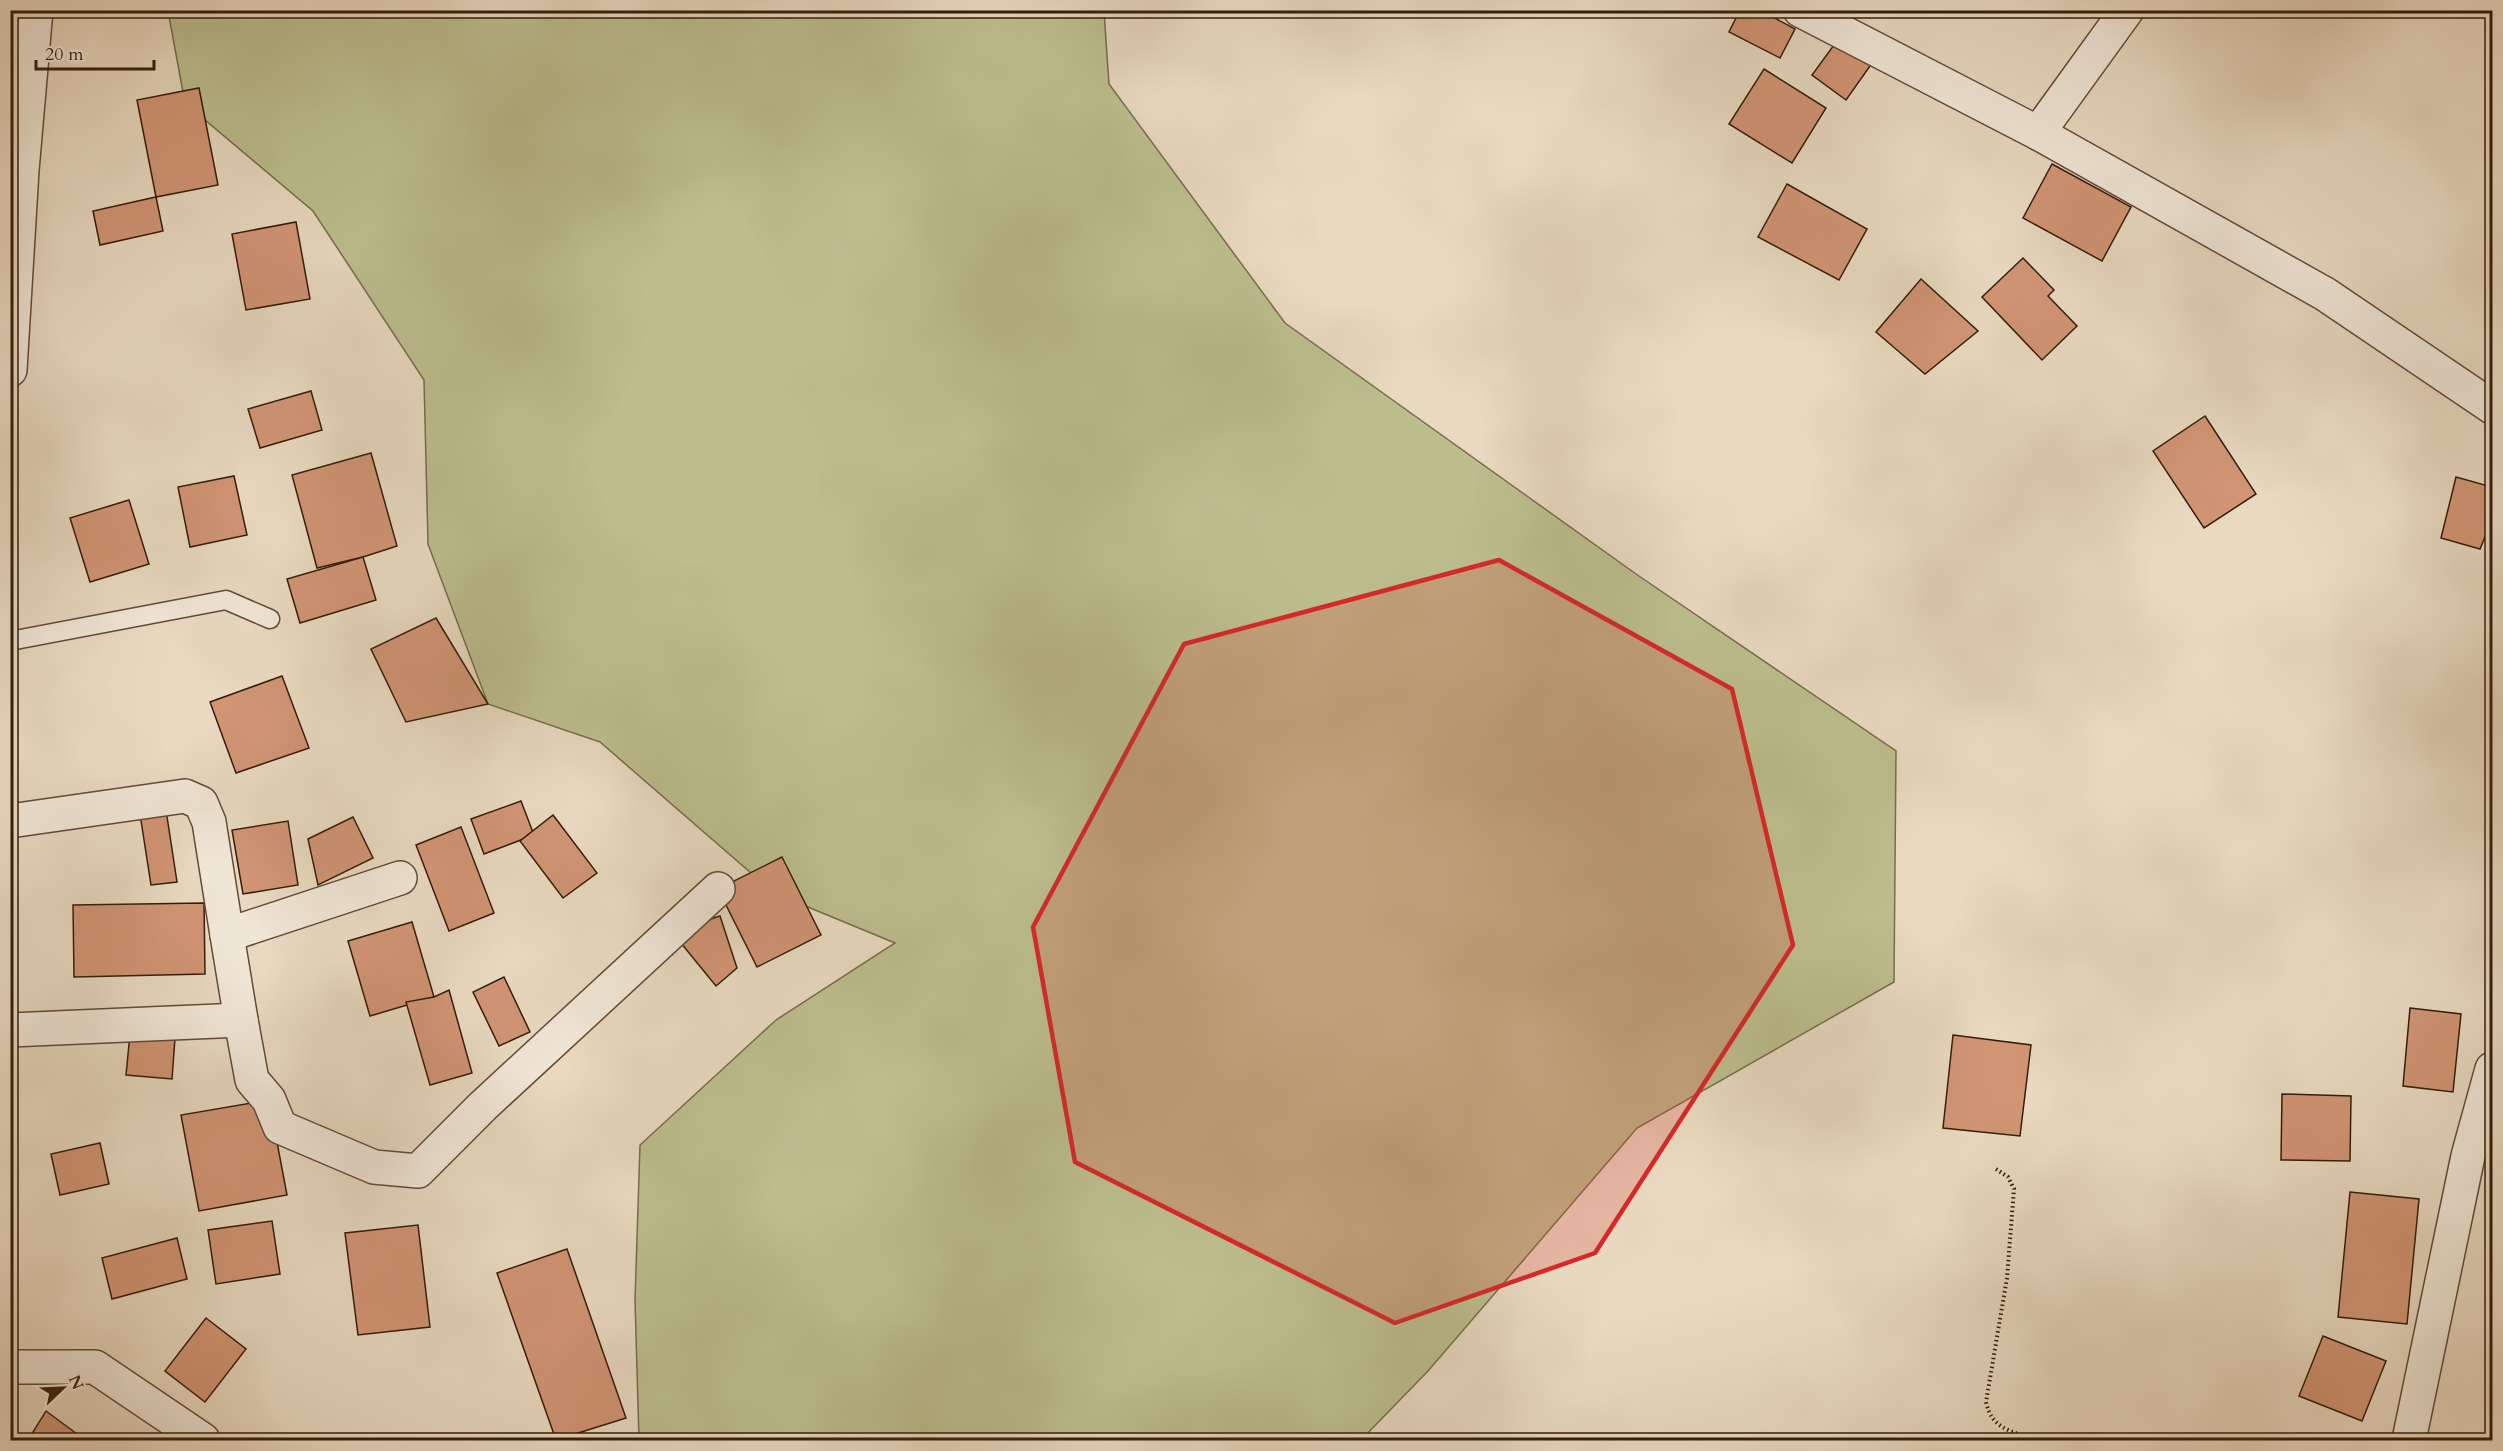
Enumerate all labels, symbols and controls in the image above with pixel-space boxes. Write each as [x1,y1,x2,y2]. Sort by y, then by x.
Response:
scale bar [36,33,154,71]
text: 20 m [45,42,84,67]
north arrow [33,1358,93,1418]
text: N [63,1372,89,1393]

